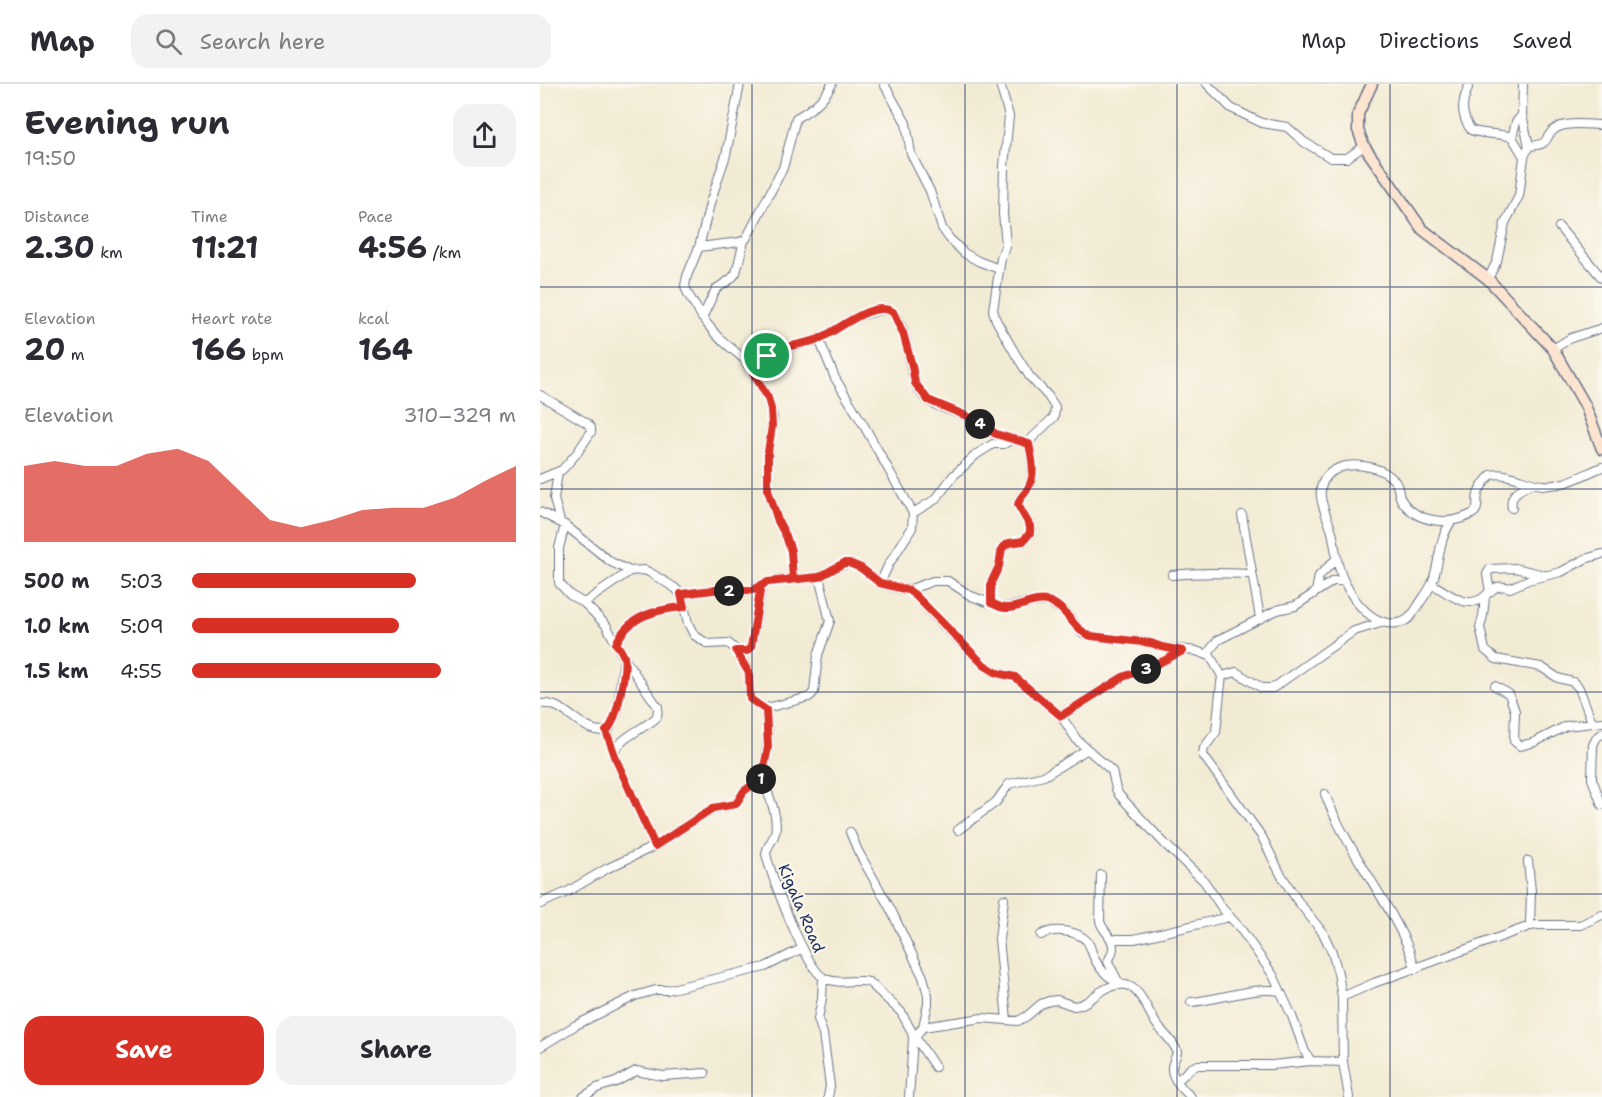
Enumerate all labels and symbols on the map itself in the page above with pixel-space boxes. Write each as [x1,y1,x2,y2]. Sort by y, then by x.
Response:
pin [741,330,792,381]
pin: 4 [965,409,995,439]
pin: 2 [714,576,744,606]
pin: 3 [1131,654,1161,684]
pin: 1 [746,764,776,794]
street label: Kigala Road [773,861,830,956]

